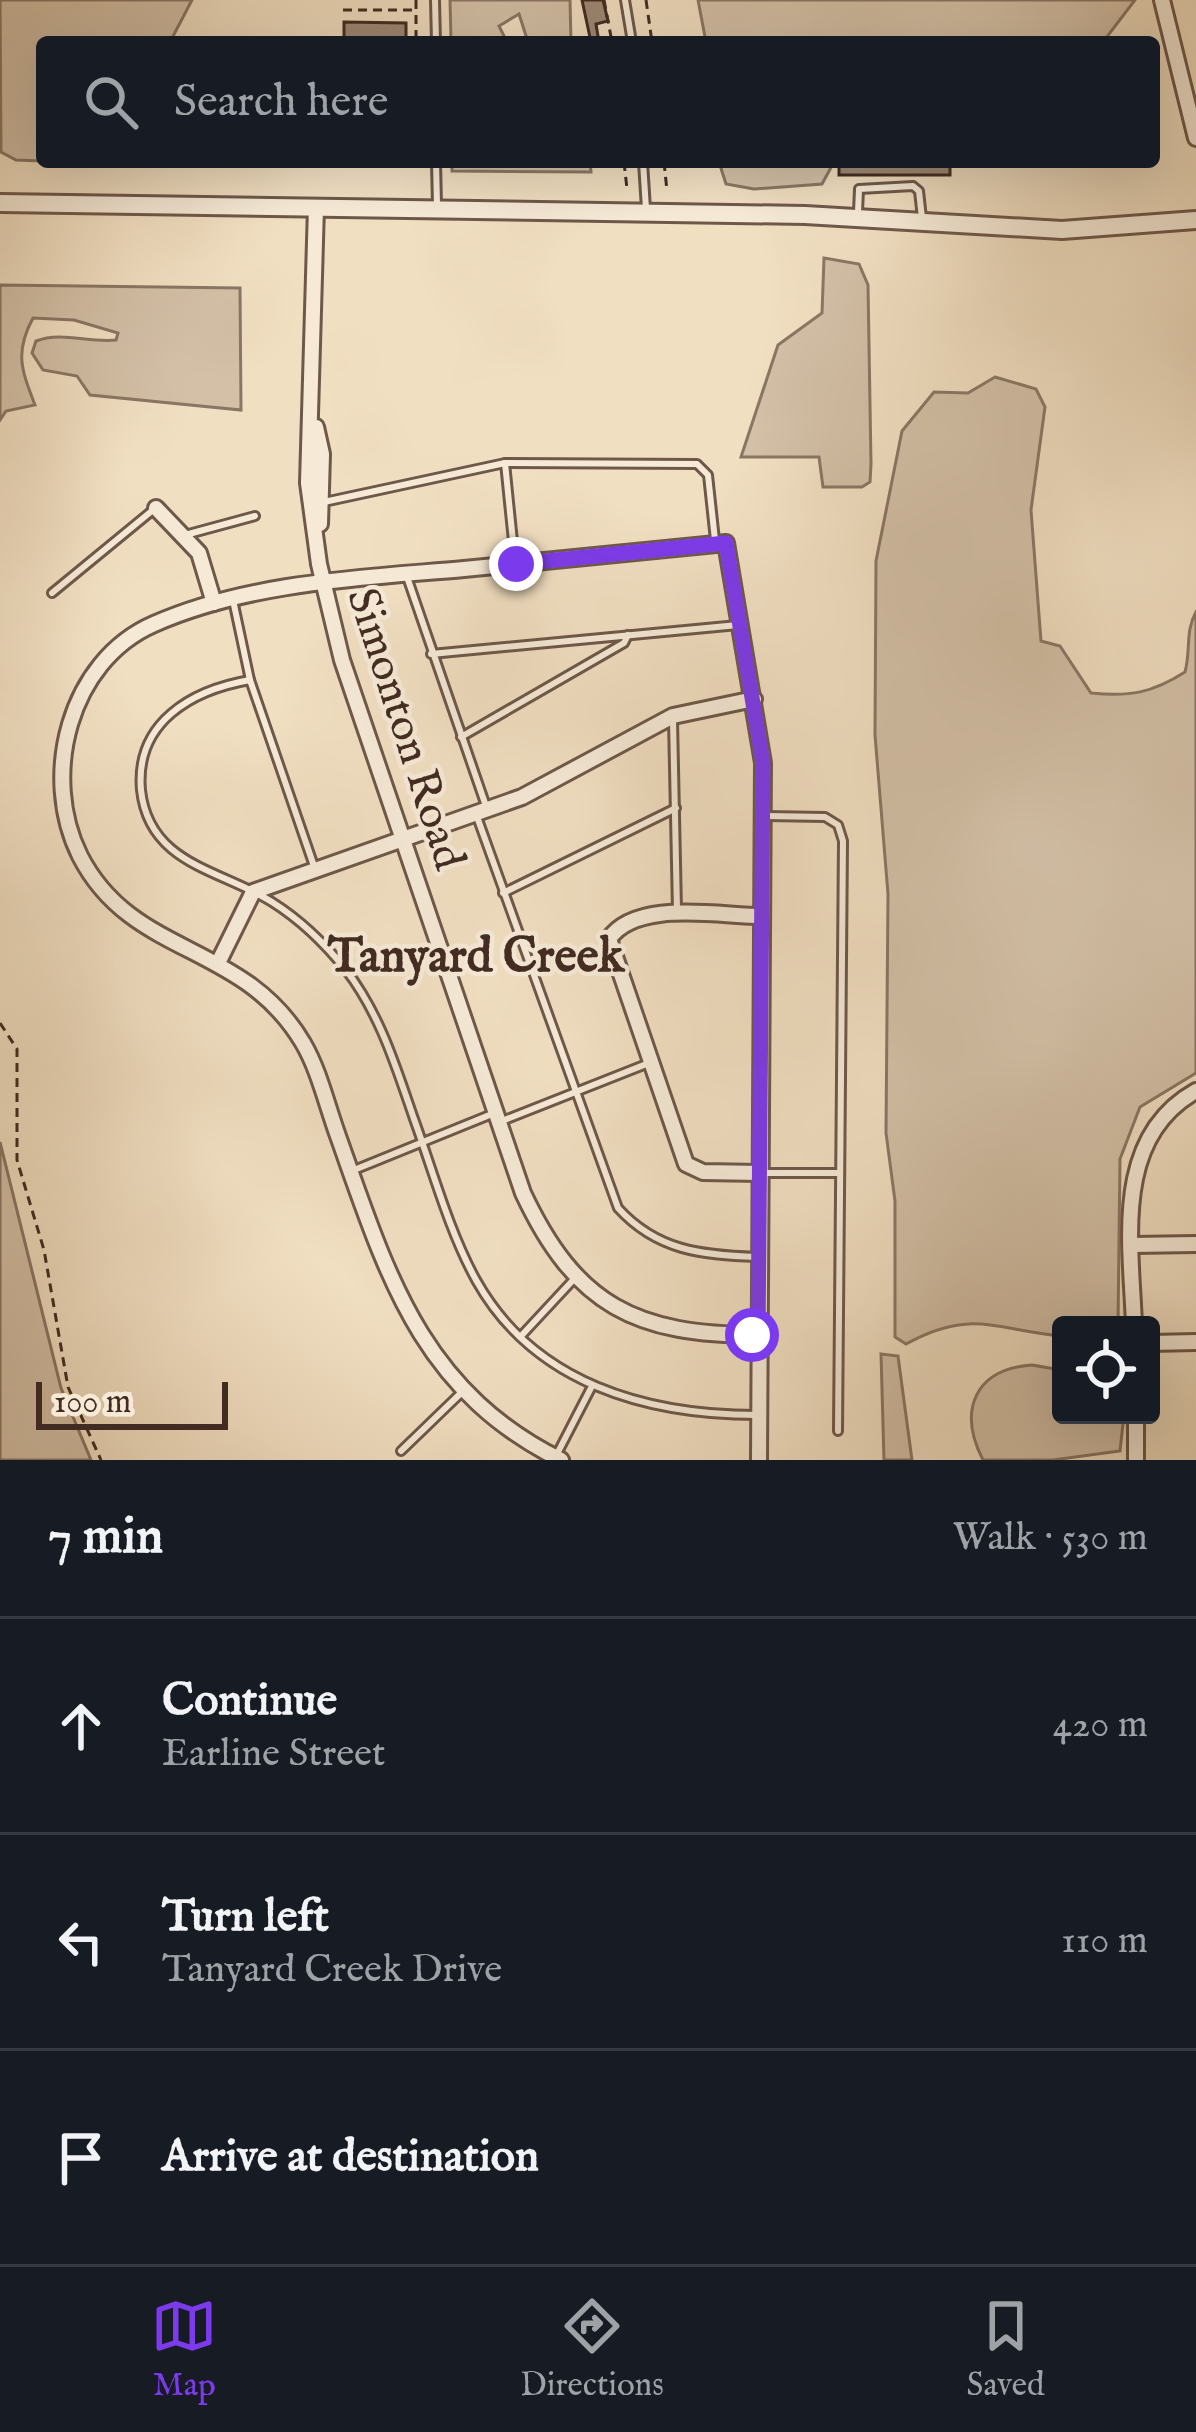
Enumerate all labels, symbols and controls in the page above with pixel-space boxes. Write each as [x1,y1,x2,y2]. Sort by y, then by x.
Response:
search box [36,36,1160,168]
icon: search [78,69,144,135]
text: Search here [174,74,388,131]
route end [489,537,543,591]
street label: Simonton Road [332,581,477,878]
district label: Tanyard Creek [327,928,626,988]
route start [725,1308,779,1362]
map controls [1052,1316,1160,1424]
button: locate [1052,1316,1160,1424]
scale bar [36,1376,228,1429]
text: 100 m [54,1382,131,1424]
text: 7 min [48,1506,163,1571]
text: Walk · 530 m [953,1514,1148,1563]
text: Continue [162,1673,337,1730]
icon: ahead [48,1693,114,1759]
text: 420 m [1053,1701,1148,1750]
text: Earline Street [162,1730,385,1779]
text: Turn left [162,1889,329,1946]
icon: left [48,1909,114,1975]
text: 110 m [1061,1917,1148,1966]
text: Tanyard Creek Drive [162,1946,502,1995]
icon: arrive [48,2125,114,2191]
text: Arrive at destination [162,2129,539,2186]
tab: Map [151,2293,217,2407]
tab: Directions [520,2293,664,2407]
tab: Saved [967,2293,1045,2407]

